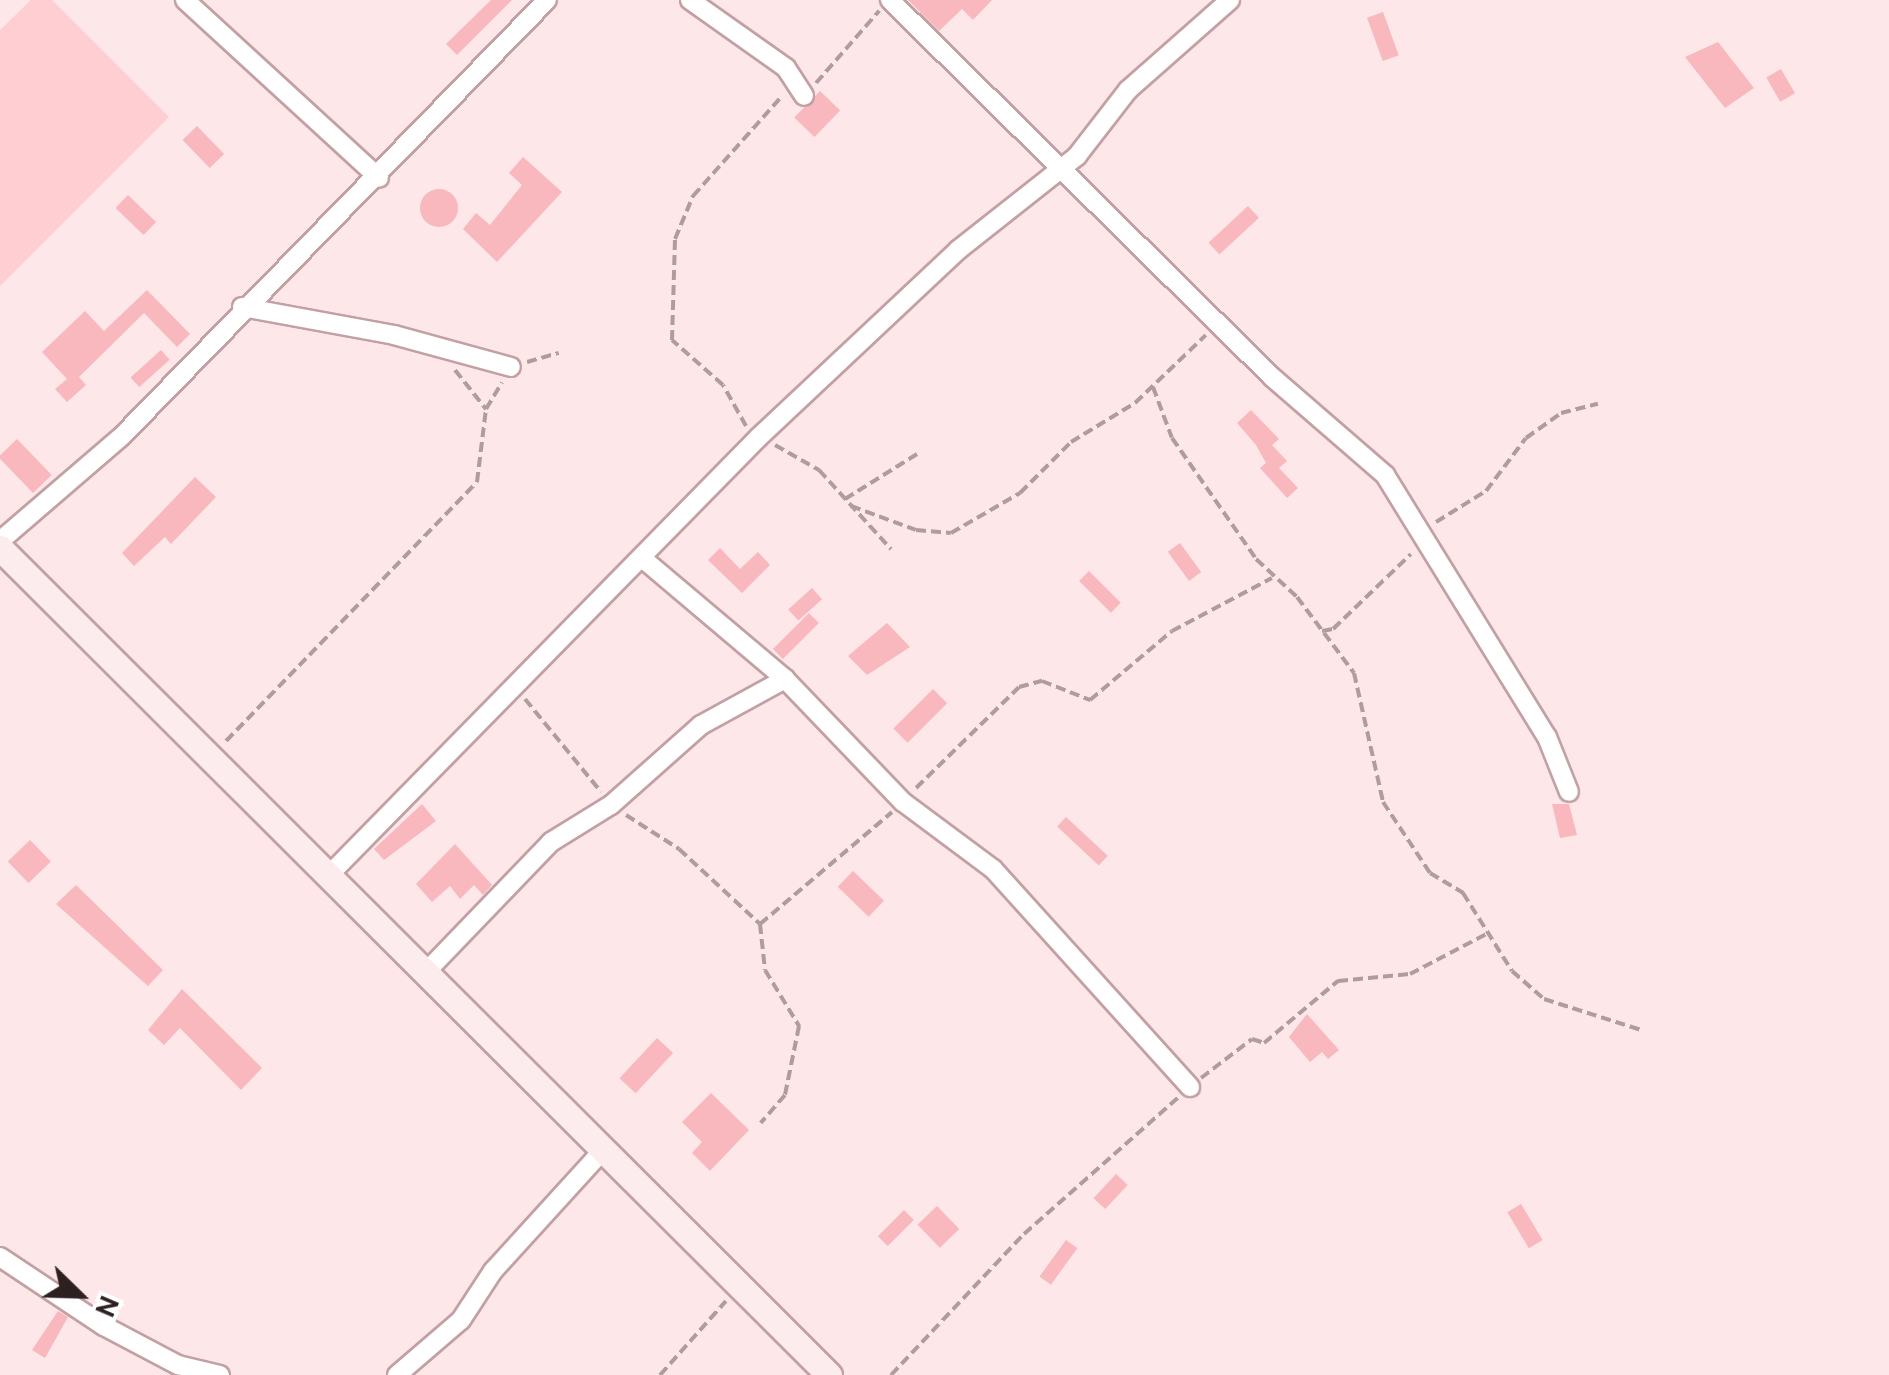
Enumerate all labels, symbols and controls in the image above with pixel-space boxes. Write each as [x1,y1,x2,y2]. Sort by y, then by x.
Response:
north arrow [30,1245,130,1345]
text: N [88,1291,127,1322]

